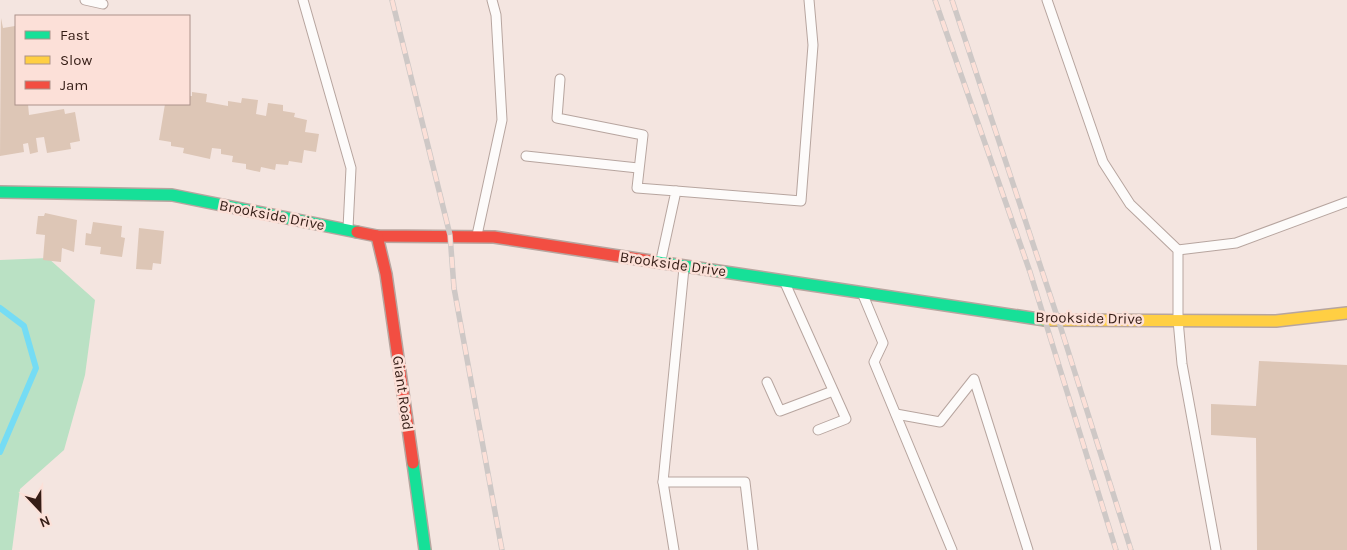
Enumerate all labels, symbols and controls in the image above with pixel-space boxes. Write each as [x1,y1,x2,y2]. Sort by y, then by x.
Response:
legend [15,15,190,105]
text: Fast [60,26,90,44]
text: Slow [60,51,92,69]
text: Jam [60,76,88,94]
street label: Brookside Drive [218,196,326,234]
street label: Brookside Drive [619,248,727,280]
street label: Brookside Drive [1035,308,1143,328]
street label: Giant Road [389,355,417,431]
north arrow [15,485,65,535]
text: N [37,512,53,531]

